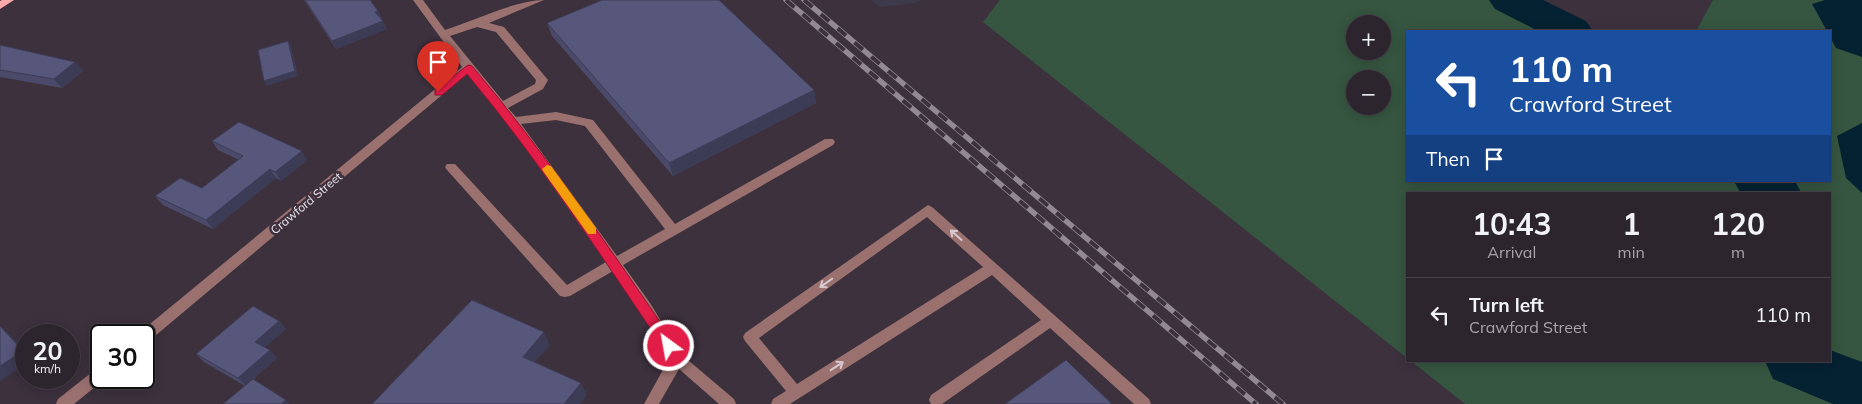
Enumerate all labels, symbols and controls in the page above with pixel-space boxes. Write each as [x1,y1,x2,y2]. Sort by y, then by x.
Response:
map controls [1346,15,1391,115]
button: + [1346,15,1391,60]
pin [417,41,459,92]
text: 110 m [1509,47,1613,91]
icon: arrive [424,48,452,76]
icon: left [1426,50,1491,115]
button: − [1346,70,1391,115]
text: Crawford Street [1509,90,1672,118]
icon: arrive [1480,145,1508,173]
text: Then [1426,147,1470,171]
street label: Crawford Street [267,169,345,237]
text: 10:43 [1472,205,1552,243]
text: 1 [1622,205,1640,243]
text: 120 [1711,205,1765,243]
one-way arrow [949,229,962,241]
text: Arrival [1487,242,1536,262]
text: min [1618,242,1645,262]
text: m [1731,242,1745,262]
one-way arrow [819,278,833,288]
text: Turn left [1469,293,1544,317]
icon: left [1426,301,1454,329]
text: 110 m [1755,303,1811,327]
text: Crawford Street [1469,317,1587,337]
position arrow [642,319,694,371]
speed limit sign: 30 [90,324,155,389]
text: 20 [32,335,63,366]
text: km/h [34,361,61,376]
one-way arrow [830,361,844,371]

